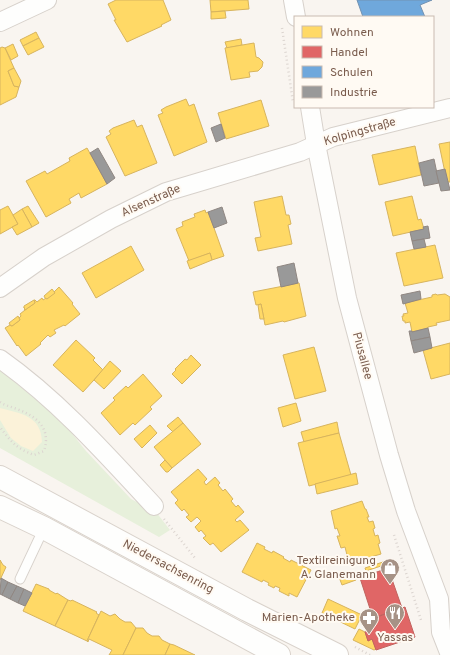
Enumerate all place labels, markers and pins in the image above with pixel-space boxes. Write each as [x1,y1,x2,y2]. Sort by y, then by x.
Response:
place label: Textilreinigung A. Glanemann [296,553,376,583]
shop icon: Textilreinigung A. Glanemann [379,557,401,585]
restaurant icon: Yassas [384,602,406,630]
pharmacy icon: Marien-Apotheke [358,607,380,635]
place label: Marien-Apotheke [262,610,355,626]
place label: Yassas [377,630,413,646]

